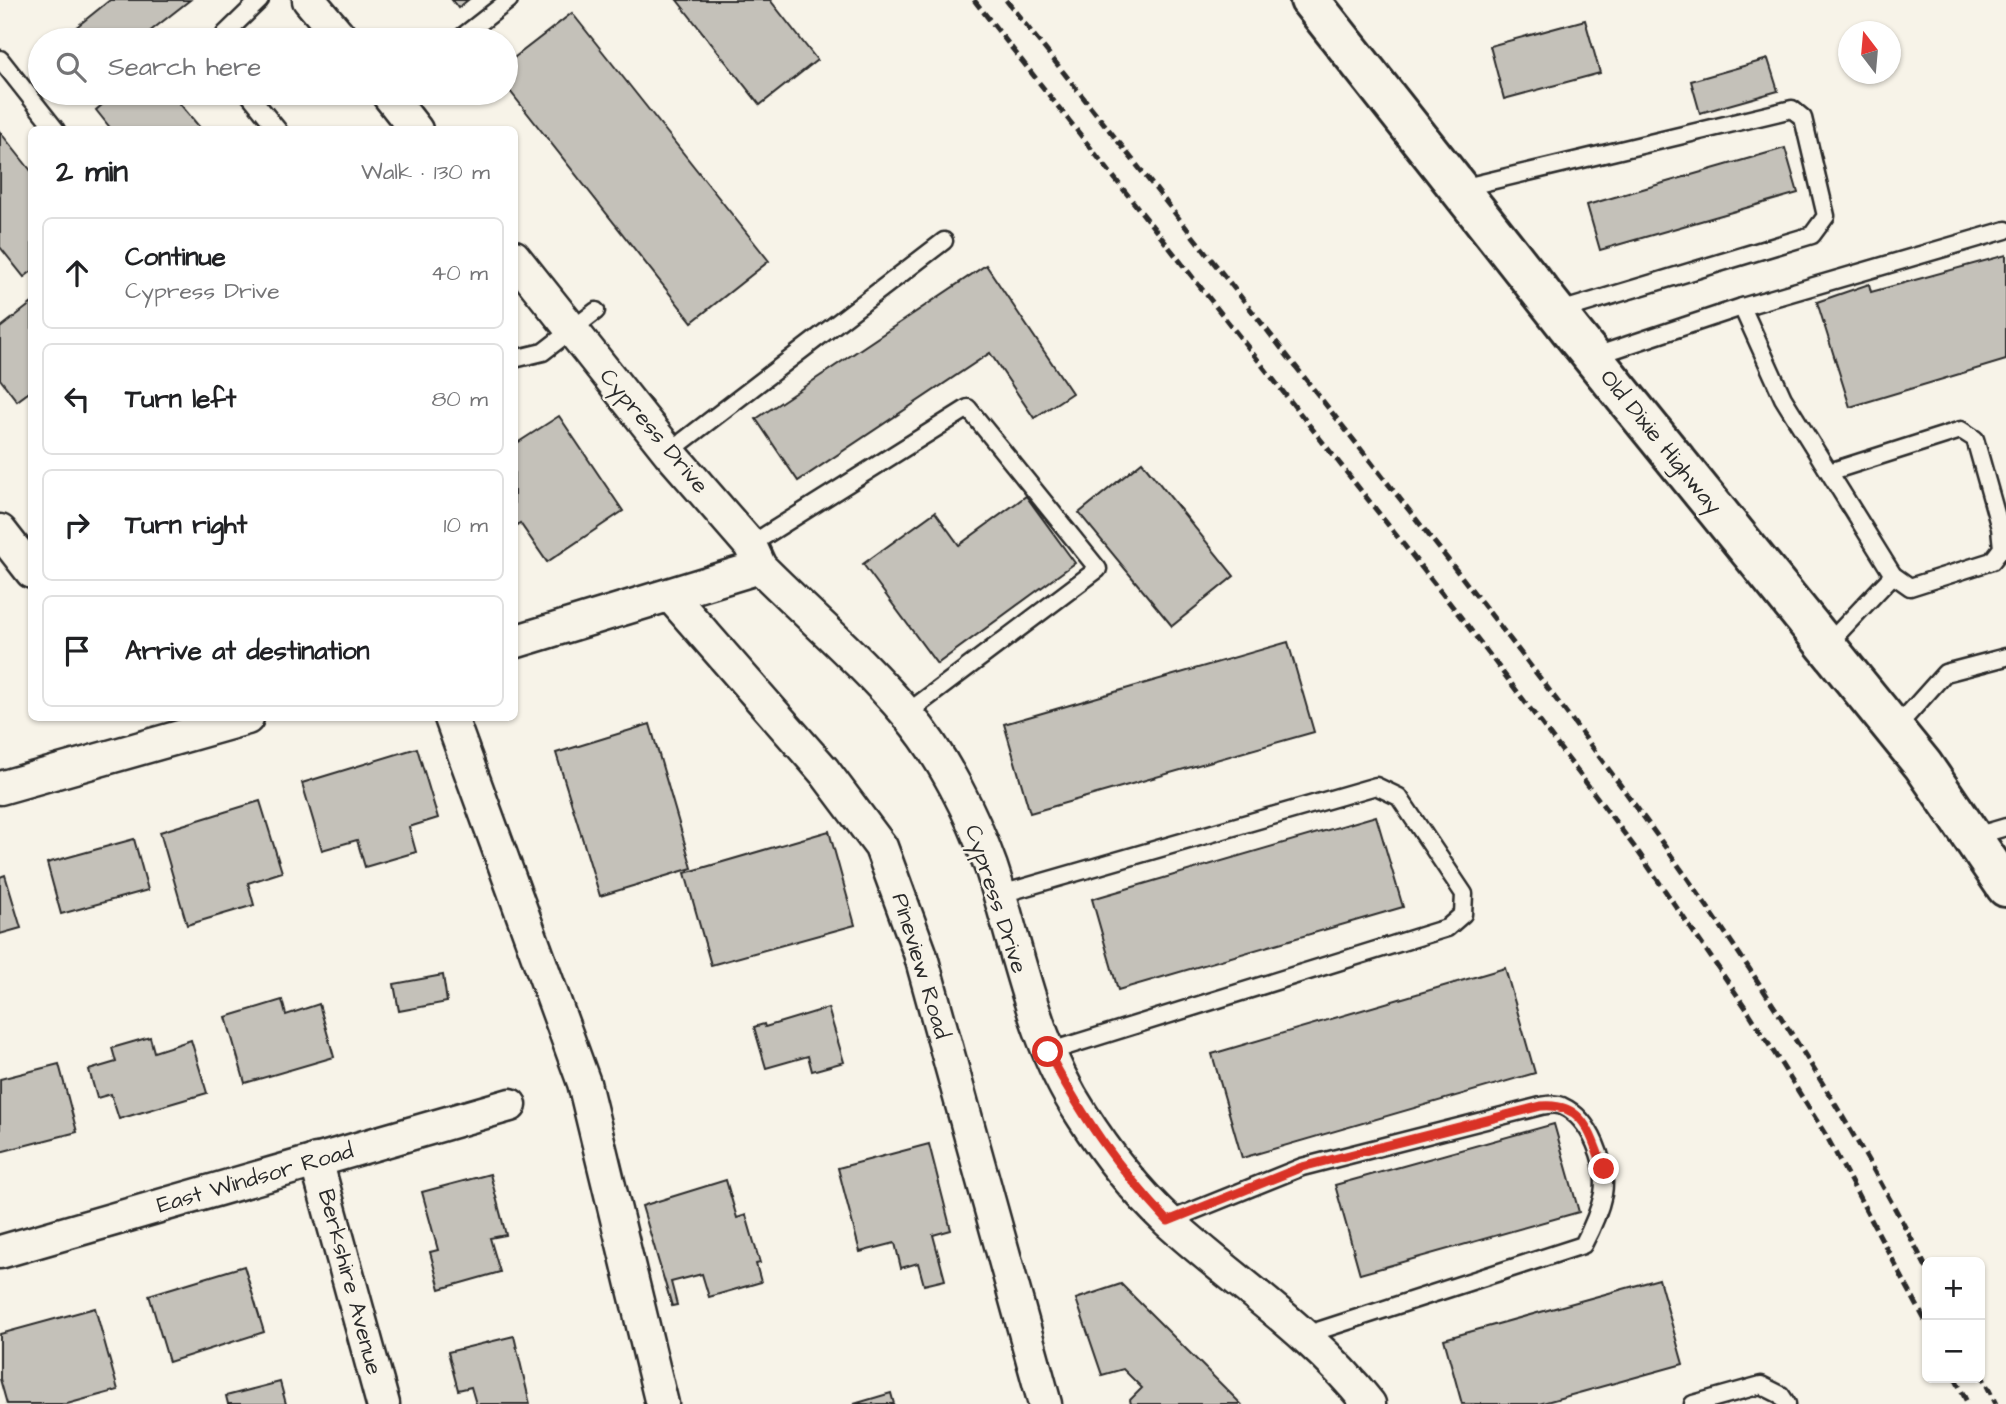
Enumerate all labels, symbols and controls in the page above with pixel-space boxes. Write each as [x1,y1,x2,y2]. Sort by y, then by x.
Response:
north arrow [1838,21,1901,84]
search box [28,28,518,105]
icon: search [52,48,90,86]
text: Search here [108,49,261,85]
text: 2 min [56,151,128,193]
text: Walk · 130 m [361,156,490,188]
text: Continue [125,239,226,275]
icon: ahead [58,254,96,292]
text: 40 m [431,257,488,289]
text: Cypress Drive [125,275,280,307]
street label: Cypress Drive [591,361,716,501]
street label: Old Dixie Highway [1592,363,1730,522]
icon: left [58,380,96,418]
text: Turn left [125,381,236,417]
text: 80 m [431,383,488,415]
icon: right [58,506,96,544]
text: Turn right [125,507,247,543]
text: 10 m [443,509,488,541]
icon: arrive [58,632,96,670]
text: Arrive at destination [125,633,370,669]
street label: Cypress Drive [956,821,1035,978]
street label: Pineview Road [884,889,958,1043]
route start [1032,1036,1063,1067]
street label: East Windsor Road [153,1135,357,1221]
route end [1588,1153,1619,1184]
street label: Berkshire Avenue [310,1186,390,1378]
map controls [1922,1257,1985,1383]
button: + [1922,1257,1985,1320]
button: − [1922,1320,1985,1383]

